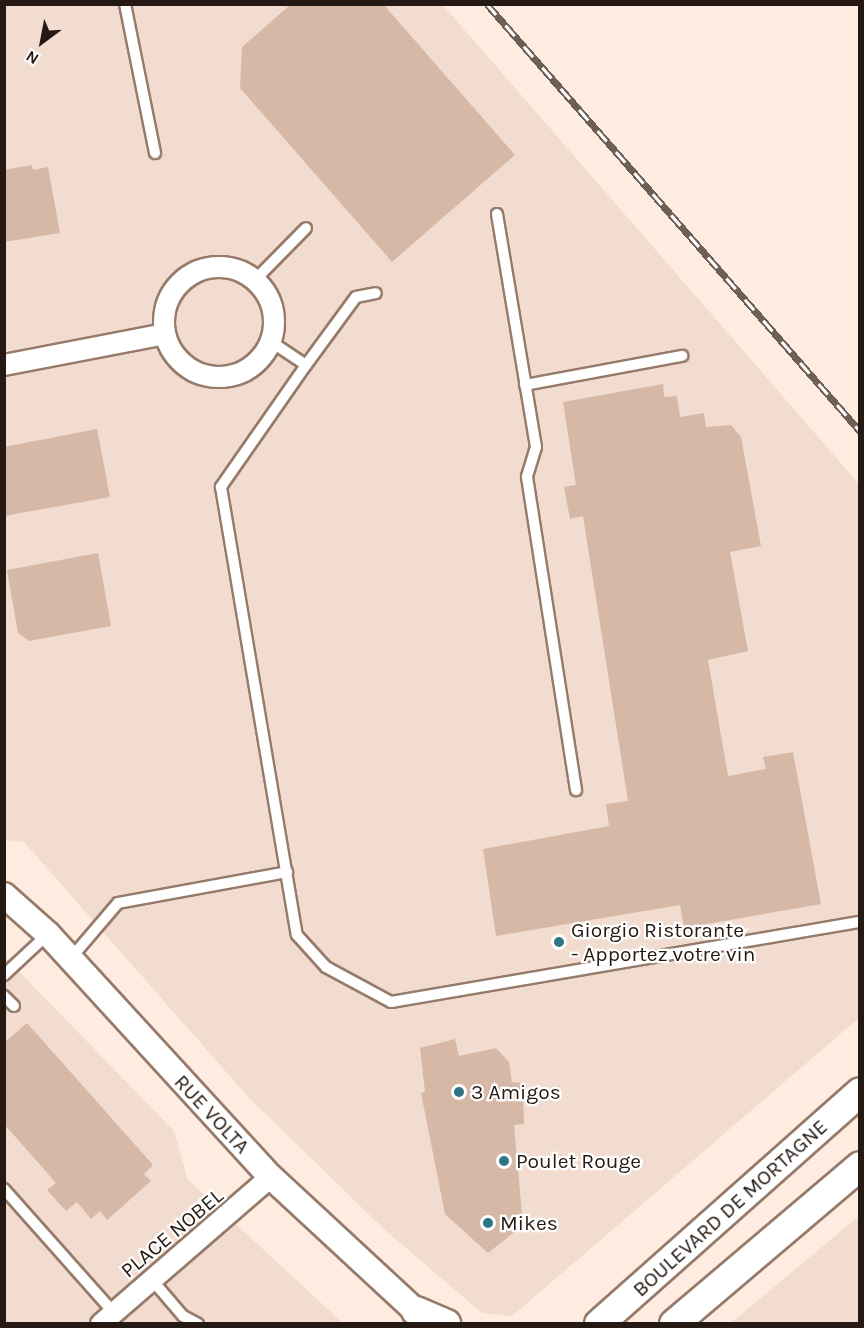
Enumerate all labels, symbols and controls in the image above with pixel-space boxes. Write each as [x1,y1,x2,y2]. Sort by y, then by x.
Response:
north arrow [12,12,72,72]
text: N [22,47,42,69]
place label: Giorgio Ristorante - Apportez votre vin [571,917,755,967]
marker: Giorgio Ristorante - Apportez votre vin [552,935,566,949]
street label: RUE VOLTA [169,1069,255,1159]
place label: 3 Amigos [471,1079,561,1105]
marker: 3 Amigos [452,1085,466,1099]
street label: BOULEVARD DE MORTAGNE [628,1114,832,1302]
place label: Poulet Rouge [516,1148,641,1174]
marker: Poulet Rouge [497,1154,511,1168]
street label: PLACE NOBEL [116,1183,228,1283]
place label: Mikes [500,1210,558,1236]
marker: Mikes [481,1216,495,1230]

